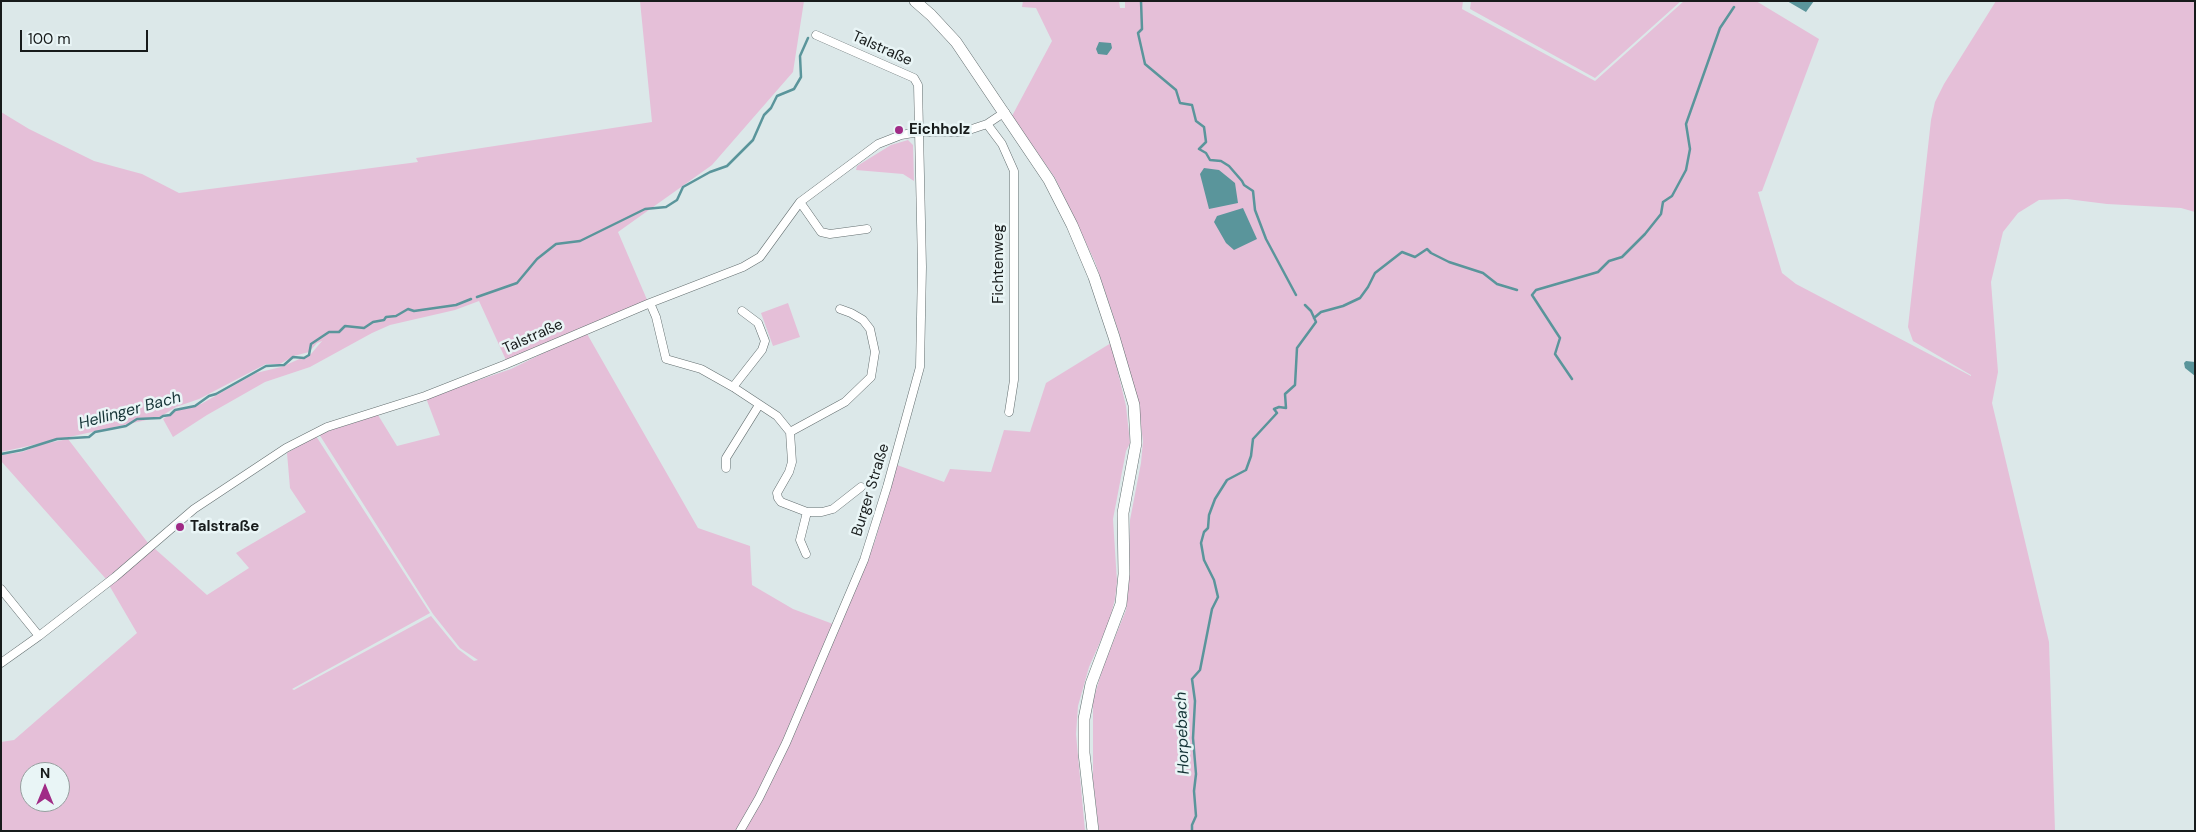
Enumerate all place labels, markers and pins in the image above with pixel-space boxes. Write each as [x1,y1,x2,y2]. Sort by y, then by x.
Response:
place label: Eichholz [909,121,970,139]
marker: Eichholz [893,124,905,136]
place label: Talstraße [190,518,259,536]
marker: Talstraße [174,521,186,533]

